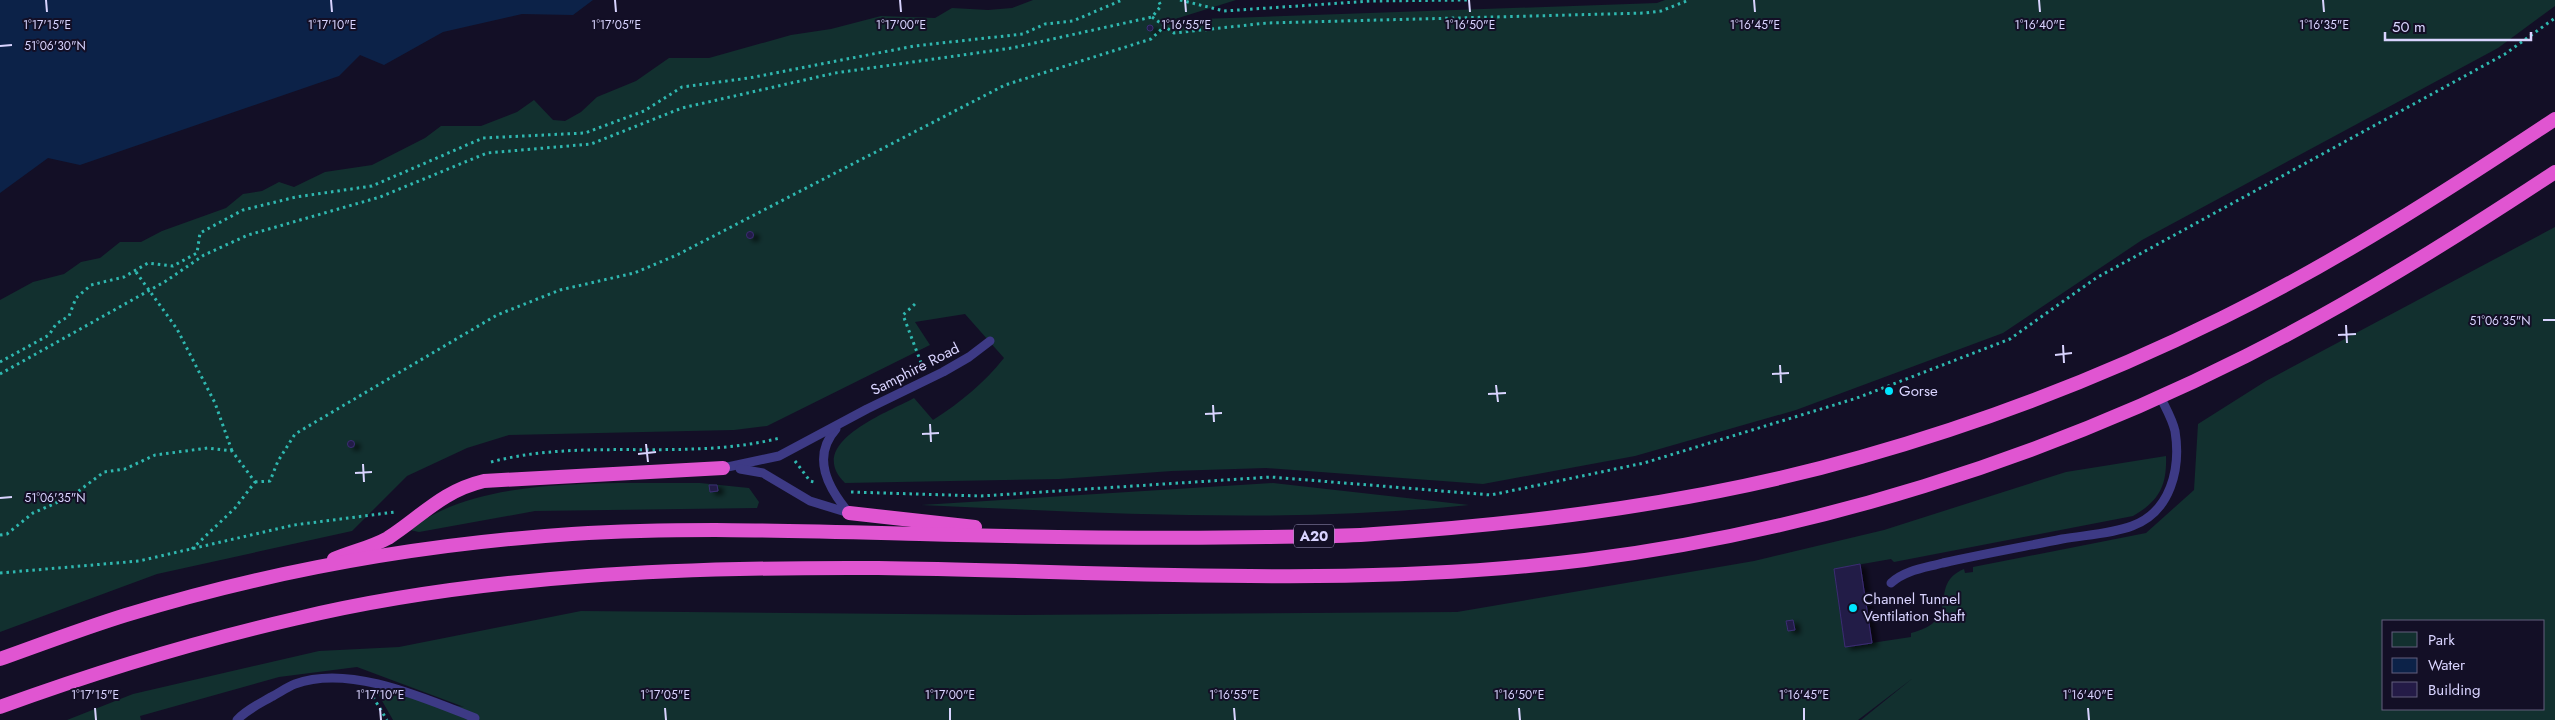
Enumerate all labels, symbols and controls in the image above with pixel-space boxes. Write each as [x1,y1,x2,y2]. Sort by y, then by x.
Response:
scale bar [2385,10,2531,42]
text: 1°17'15"E [23,16,71,34]
text: 1°17'10"E [308,16,356,34]
text: 1°17'05"E [591,16,641,34]
text: 1°17'00"E [876,16,926,34]
text: 1°16'55"E [1161,16,1211,34]
text: 1°16'50"E [1445,16,1495,34]
text: 1°16'45"E [1730,16,1780,34]
text: 1°16'40"E [2015,16,2065,34]
text: 1°16'35"E [2299,16,2349,34]
text: 50 m [2392,16,2426,38]
text: 51°06'30"N [24,37,86,55]
text: 51°06'35"N [2469,312,2531,330]
street label: Samphire Road [867,337,963,401]
place label: Gorse [1899,380,1938,402]
marker: Gorse [1883,385,1895,397]
text: 51°06'35"N [24,489,86,507]
road number: A20 [1294,524,1334,548]
place label: Channel Tunnel Ventilation Shaft [1863,588,1965,627]
marker: Channel Tunnel Ventilation Shaft [1847,602,1859,614]
legend [2382,620,2545,710]
text: Park [2428,629,2455,651]
text: Water [2428,654,2466,676]
text: Building [2428,679,2480,701]
text: 1°17'15"E [71,686,119,704]
text: 1°17'10"E [356,686,404,704]
text: 1°17'05"E [640,686,690,704]
text: 1°17'00"E [925,686,975,704]
text: 1°16'55"E [1209,686,1259,704]
text: 1°16'50"E [1494,686,1544,704]
text: 1°16'45"E [1779,686,1829,704]
text: 1°16'40"E [2063,686,2113,704]

